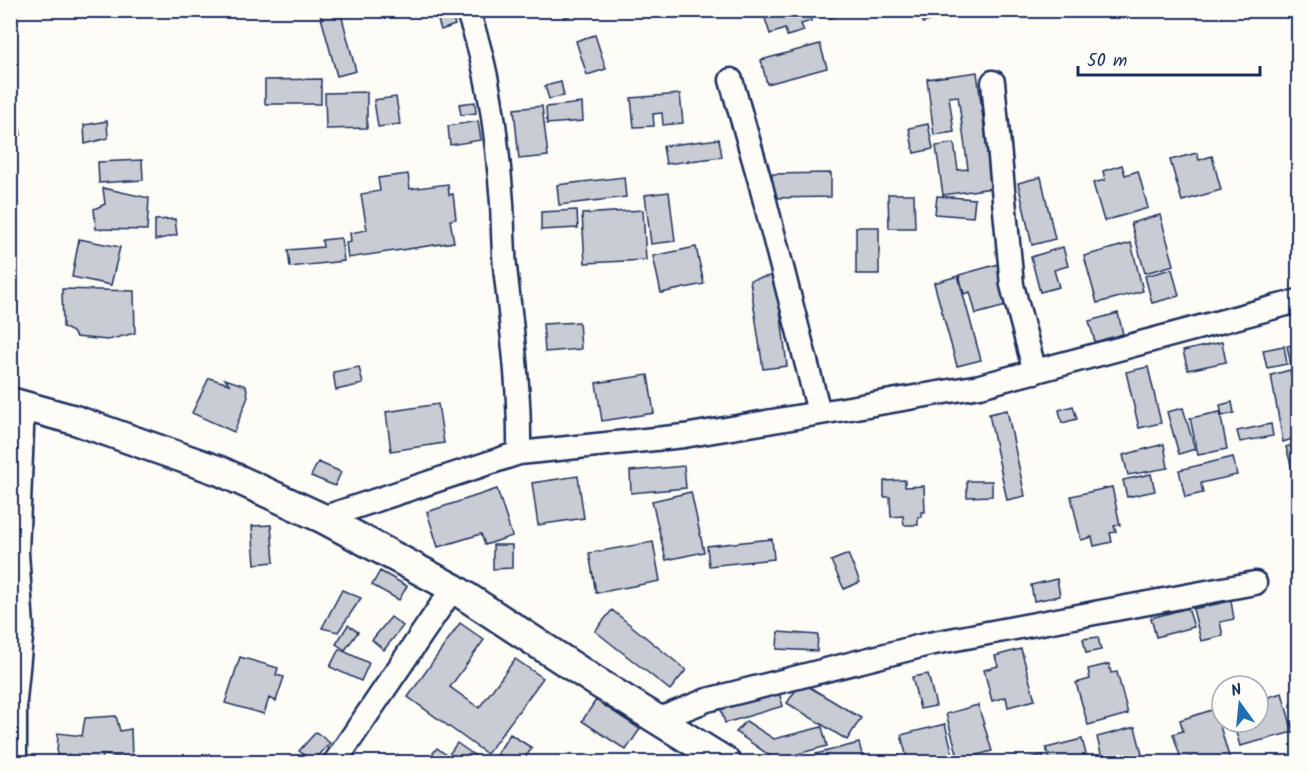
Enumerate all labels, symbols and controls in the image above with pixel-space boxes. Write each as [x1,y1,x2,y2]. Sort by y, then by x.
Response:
scale bar [1078,39,1260,77]
text: 50 m [1087,47,1127,76]
north arrow [1210,674,1270,734]
text: N [1228,678,1245,704]

